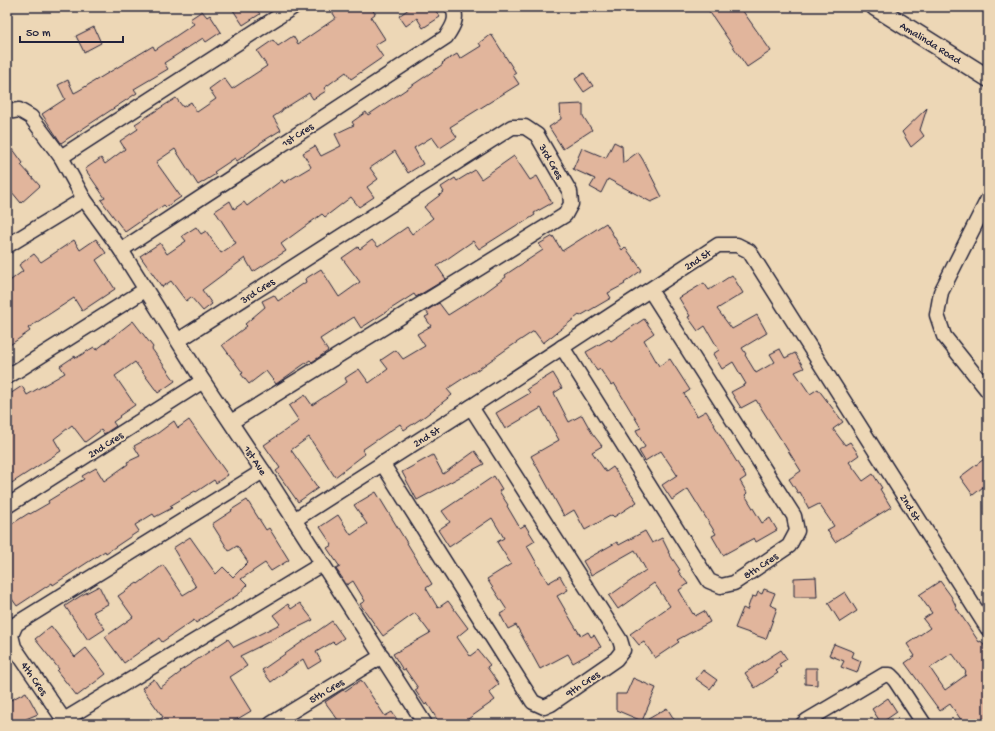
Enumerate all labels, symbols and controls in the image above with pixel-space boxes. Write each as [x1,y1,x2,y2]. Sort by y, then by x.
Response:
scale bar [20,18,123,44]
street label: Amalinda Road [897,20,964,68]
text: 50 m [26,27,51,41]
street label: 1st Cres [279,121,317,151]
street label: 3rd Cres [535,142,565,182]
street label: 2nd St [683,247,715,274]
street label: 3rd Cres [238,276,278,308]
street label: 2nd St [411,424,444,451]
street label: 2nd Cres [86,429,127,461]
street label: 1st Ave [240,443,268,478]
street label: 2nd St [896,492,923,525]
street label: 8th Cres [742,550,781,582]
street label: 4th Cres [18,660,50,699]
street label: 9th Cres [563,669,603,701]
street label: 5th Cres [307,676,347,707]

